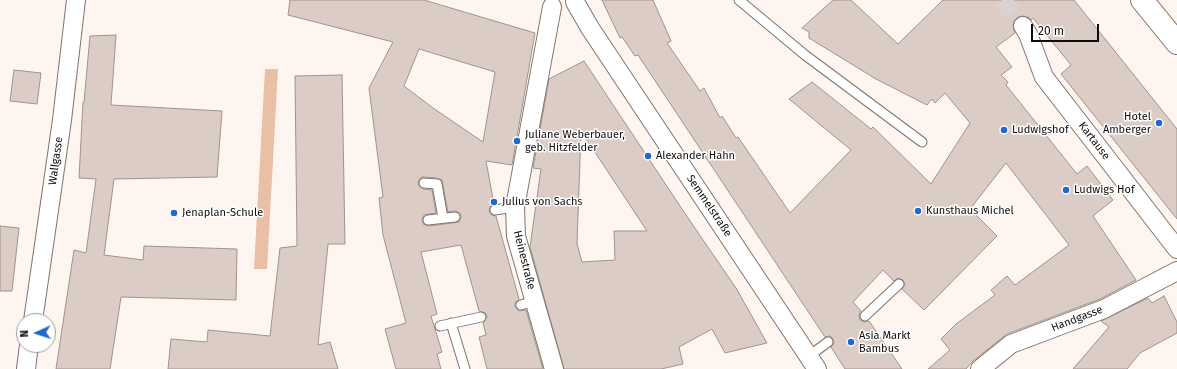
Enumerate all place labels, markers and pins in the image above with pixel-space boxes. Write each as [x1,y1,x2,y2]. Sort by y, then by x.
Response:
place label: Hotel Amberger [1103,110,1151,136]
marker: Hotel Amberger [1154,118,1164,128]
place label: Ludwigshof [1012,123,1069,137]
marker: Ludwigshof [999,125,1009,135]
place label: Juliane Weberbauer, geb. Hitzfelder [525,128,625,154]
marker: Juliane Weberbauer, geb. Hitzfelder [512,136,522,146]
place label: Alexander Hahn [656,149,735,163]
marker: Alexander Hahn [643,151,653,161]
place label: Ludwigs Hof [1074,183,1135,197]
marker: Ludwigs Hof [1061,185,1071,195]
place label: Julius von Sachs [502,195,583,209]
marker: Julius von Sachs [489,197,499,207]
place label: Kunsthaus Michel [926,204,1014,218]
place label: Jenaplan-Schule [182,206,263,220]
marker: Kunsthaus Michel [913,206,923,216]
marker: Jenaplan-Schule [169,208,179,218]
place label: Asia Markt Bambus [859,329,911,355]
marker: Asia Markt Bambus [846,337,856,347]

